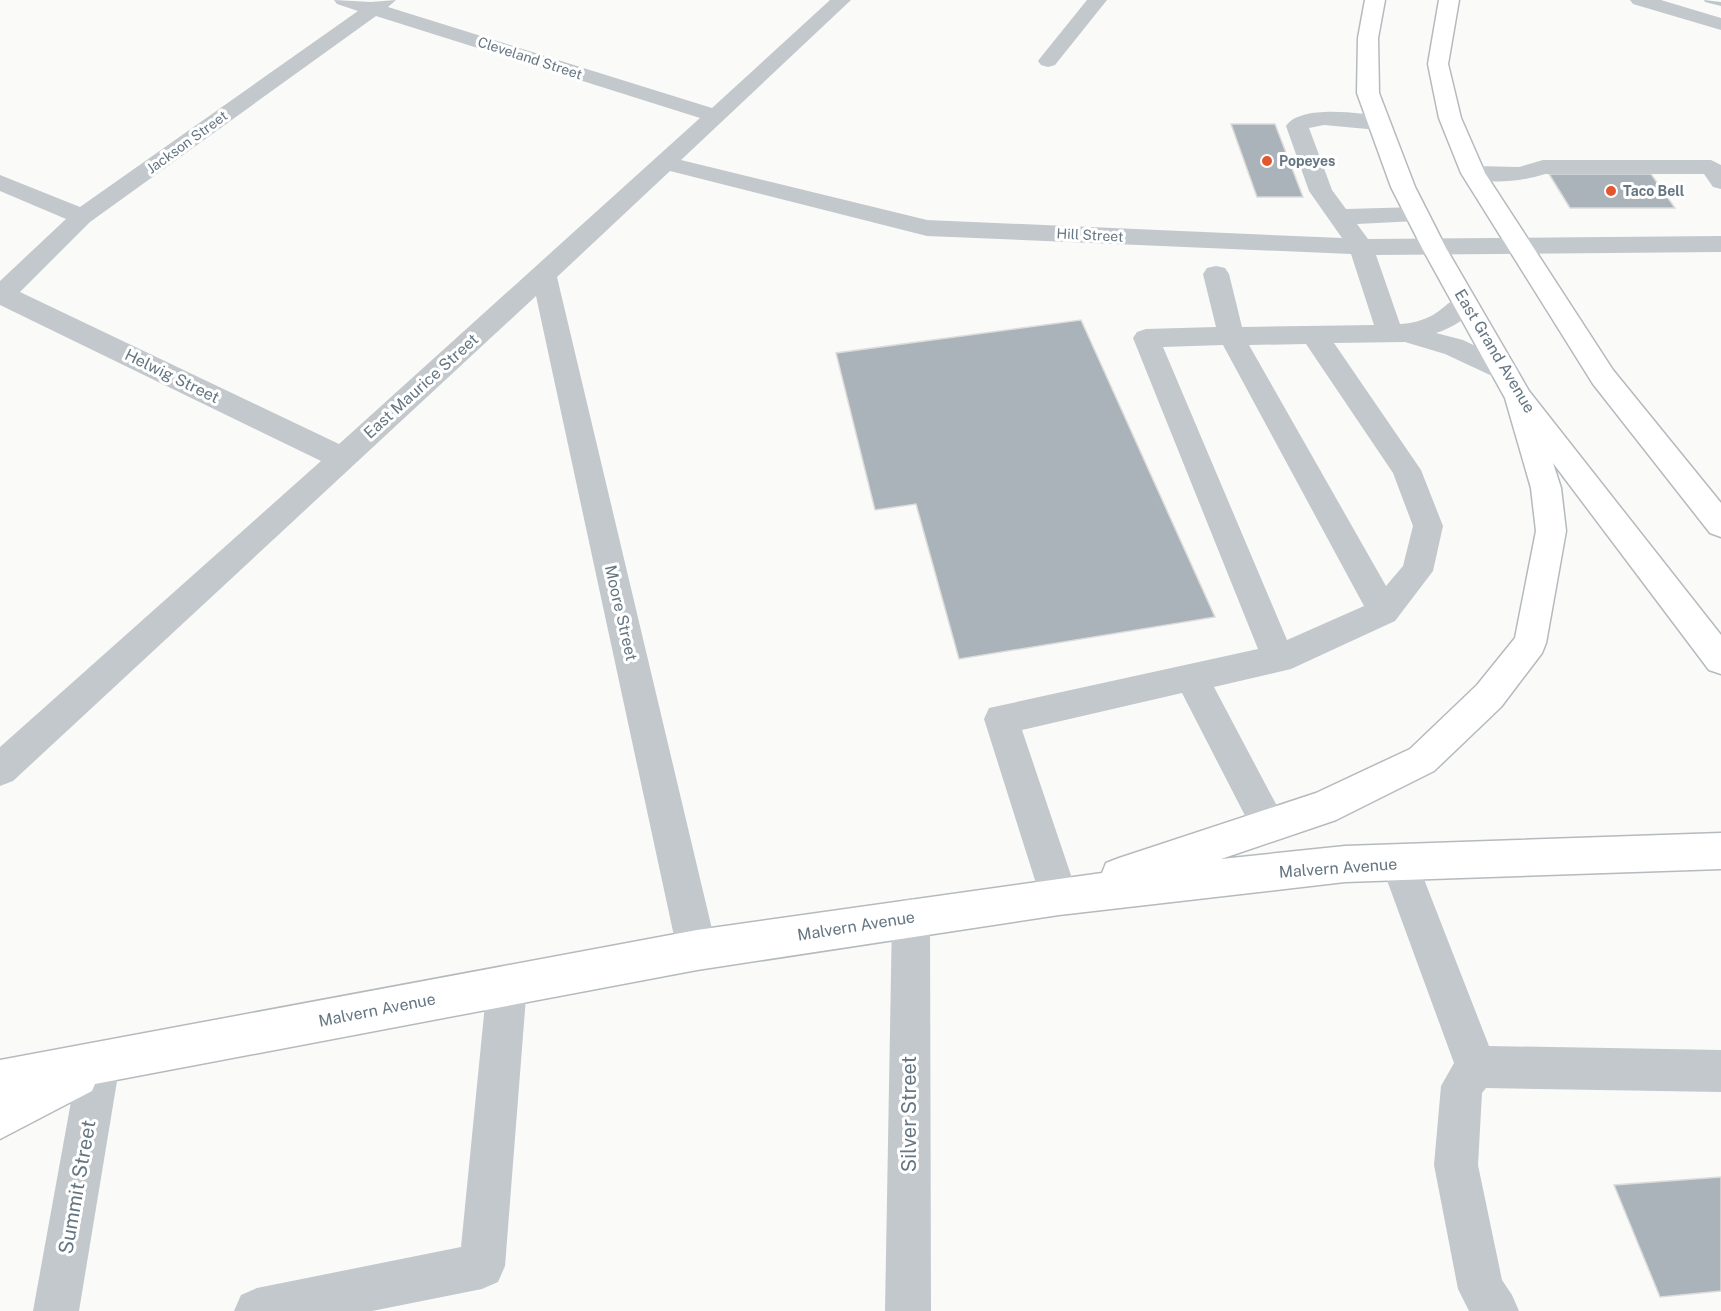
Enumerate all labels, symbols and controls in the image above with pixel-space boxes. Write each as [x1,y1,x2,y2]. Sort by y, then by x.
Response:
street label: Cleveland Street [476,34,584,82]
street label: Jackson Street [144,107,230,177]
place label: Popeyes [1279,153,1335,169]
marker: Popeyes [1260,154,1274,168]
place label: Taco Bell [1623,183,1685,199]
marker: Taco Bell [1604,184,1618,198]
street label: Hill Street [1056,225,1124,245]
street label: East Grand Avenue [1451,286,1539,416]
street label: East Maurice Street [360,330,482,442]
street label: Helwig Street [122,345,222,407]
street label: Moore Street [601,563,641,663]
street label: Malvern Avenue [1278,854,1398,882]
street label: Malvern Avenue [796,907,916,945]
street label: Malvern Avenue [317,989,437,1031]
street label: Silver Street [897,1056,921,1172]
street label: Summit Street [53,1118,101,1256]

